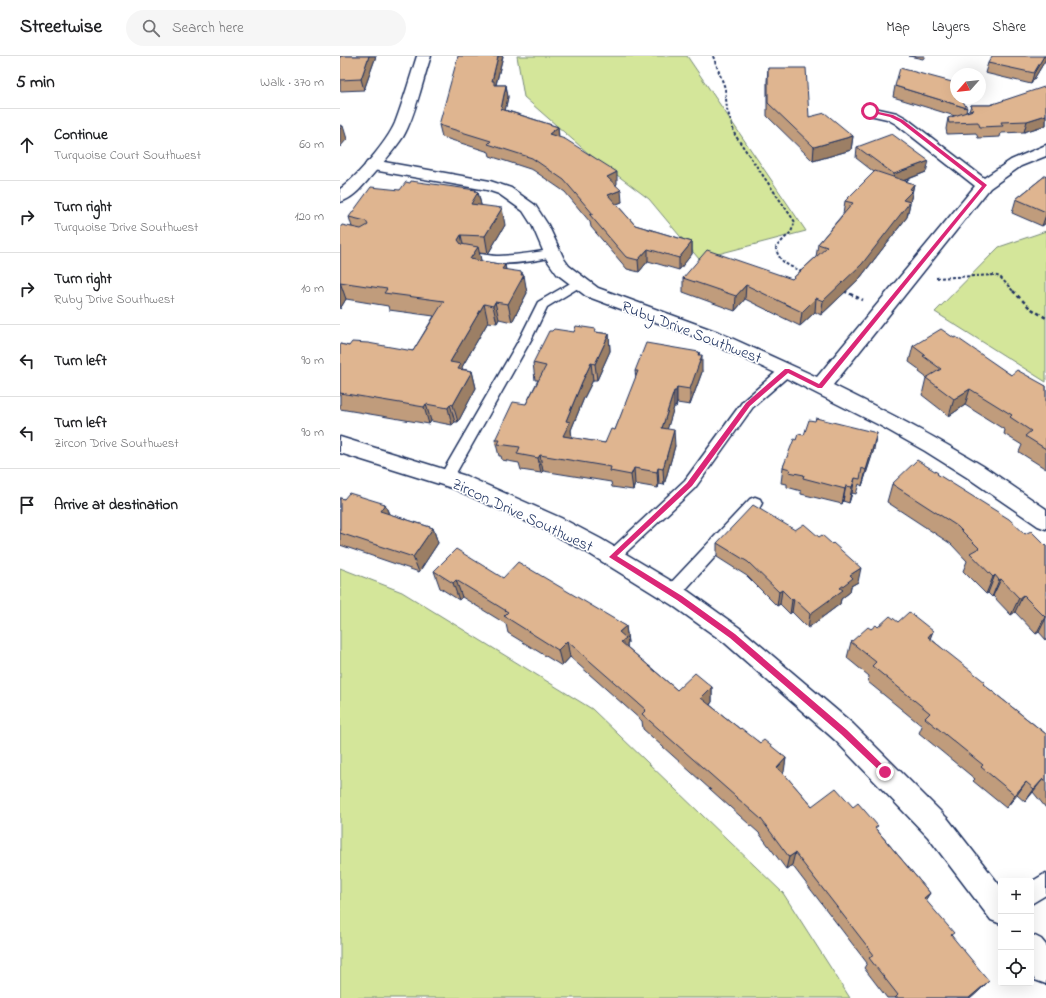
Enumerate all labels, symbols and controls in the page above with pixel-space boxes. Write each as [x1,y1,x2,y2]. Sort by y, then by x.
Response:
search box [126,10,406,46]
text: Streetwise [20,14,102,41]
icon: search [140,17,162,39]
text: Search here [172,17,244,39]
text: Map [886,17,910,38]
text: Layers [932,17,970,38]
text: Share [992,17,1026,38]
north arrow [950,68,986,104]
text: 5 min [16,70,55,95]
text: Walk · 370 m [260,73,324,92]
route start [861,102,879,120]
text: Continue [54,124,108,146]
icon: ahead [16,134,38,156]
text: 60 m [299,135,324,154]
text: Turquoise Court Southwest [54,146,201,165]
text: Turn right [54,196,112,218]
icon: right [16,206,38,228]
text: 120 m [294,207,324,226]
text: Turquoise Drive Southwest [54,218,198,237]
text: Turn right [54,268,112,290]
icon: right [16,278,38,300]
text: 10 m [301,279,324,298]
text: Ruby Drive Southwest [54,290,175,309]
street label: Ruby Drive Southwest [618,295,766,371]
icon: left [16,350,38,372]
text: Turn left [54,350,107,372]
text: 90 m [301,351,324,370]
text: Turn left [54,412,107,434]
icon: left [16,422,38,444]
text: 90 m [301,423,324,442]
text: Zircon Drive Southwest [54,434,179,453]
street label: Zircon Drive Southwest [448,472,597,559]
icon: arrive [16,494,38,516]
text: Arrive at destination [54,494,178,516]
route end [876,763,894,781]
map controls [998,878,1034,986]
button: + [998,878,1034,914]
button: − [998,914,1034,950]
button: locate [998,950,1034,986]

